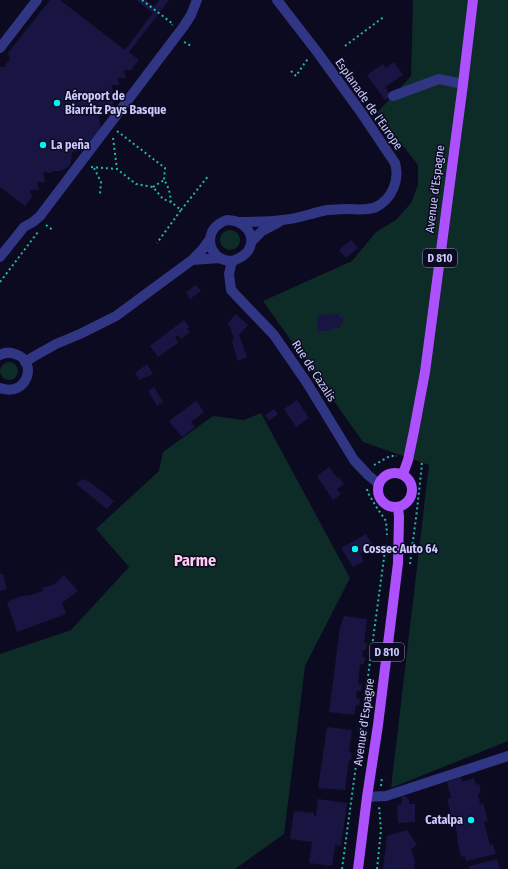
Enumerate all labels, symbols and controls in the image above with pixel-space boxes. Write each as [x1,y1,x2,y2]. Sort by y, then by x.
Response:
street label: Esplanade de l'Europe [332,56,406,152]
place label: Aéroport de Biarritz Pays Basque [64,89,166,117]
marker: Aéroport de Biarritz Pays Basque [52,98,62,108]
place label: La peña [51,138,90,152]
marker: La peña [38,140,48,150]
street label: Avenue d'Espagne [423,144,447,234]
road number: D 810 [423,249,457,267]
street label: Rue de Cazalis [289,338,339,404]
place label: Cossec Auto 64 [363,542,438,556]
marker: Cossec Auto 64 [350,544,360,554]
district label: Parme [174,551,216,570]
road number: D 810 [370,643,404,661]
street label: Avenue d'Espagne [351,677,377,767]
place label: Catalpa [425,813,463,827]
marker: Catalpa [466,815,476,825]

